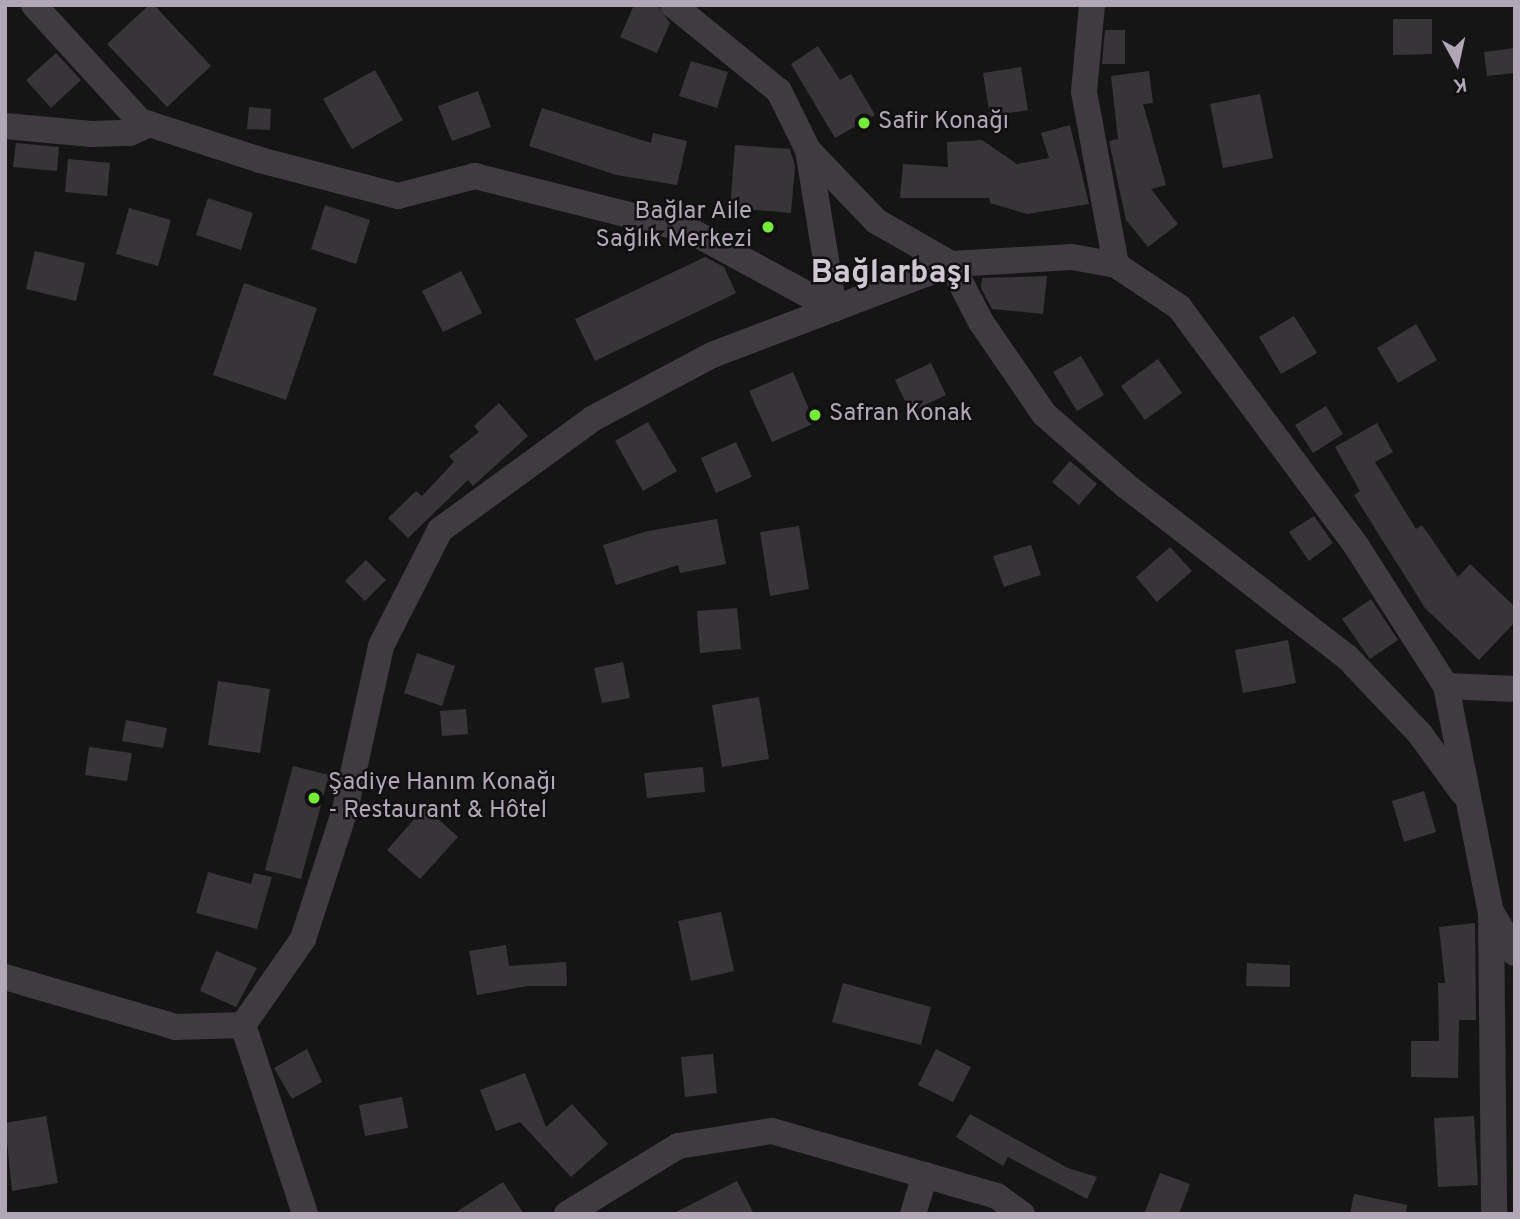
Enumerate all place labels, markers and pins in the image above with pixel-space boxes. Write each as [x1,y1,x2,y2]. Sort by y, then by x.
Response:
place label: Safir Konağı [878,109,1009,137]
marker: Safir Konağı [856,115,872,131]
place label: Bağlar Aile Sağlık Merkezi [596,199,752,255]
marker: Bağlar Aile Sağlık Merkezi [758,217,778,237]
place label: Safran Konak [829,401,972,429]
marker: Safran Konak [807,407,823,423]
place label: Şadiye Hanım Konağı - Restaurant & Hôtel [328,770,556,826]
marker: Şadiye Hanım Konağı - Restaurant & Hôtel [306,790,322,806]

